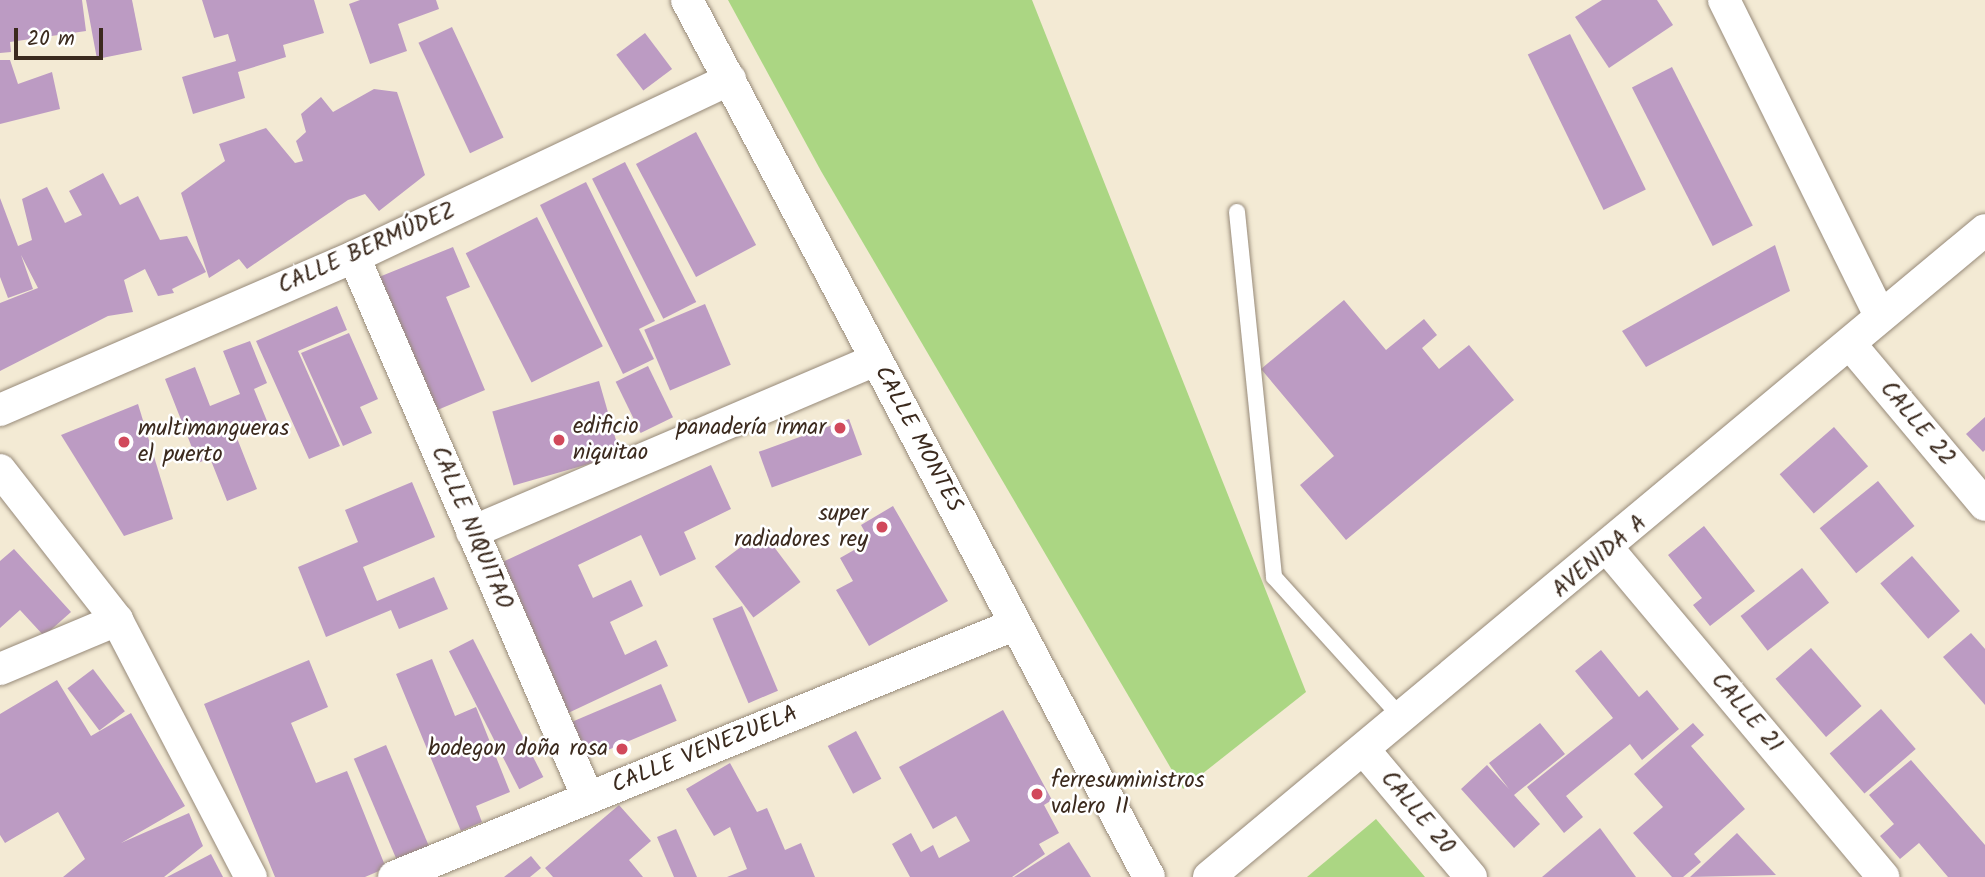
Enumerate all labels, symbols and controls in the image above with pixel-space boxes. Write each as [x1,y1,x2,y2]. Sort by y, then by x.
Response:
scale bar [18,14,107,58]
text: 20 m [27,23,75,56]
street label: CALLE BERMÚDEZ [274,197,460,301]
street label: CALLE MONTES [868,361,968,517]
street label: CALLE 22 [1874,376,1960,472]
place label: edificio niquitao [573,413,648,467]
place label: panadería irmar [676,414,826,442]
place label: multimangueras el puerto [138,415,289,469]
marker: panadería irmar [832,420,848,436]
marker: edificio niquitao [551,432,567,448]
marker: multimangueras el puerto [116,434,132,450]
street label: CALLE NIQUITAO [424,442,518,614]
place label: super radiadores rey [734,500,868,554]
street label: AVENIDA A [1547,510,1653,604]
marker: super radiadores rey [874,519,890,535]
street label: CALLE 21 [1705,667,1787,759]
street label: CALLE VENEZUELA [608,700,802,800]
place label: bodegon doña rosa [428,735,608,763]
marker: bodegon doña rosa [614,741,630,757]
street label: CALLE 20 [1374,766,1460,860]
place label: ferresuministros valero II [1051,767,1204,821]
marker: ferresuministros valero II [1029,786,1045,802]

